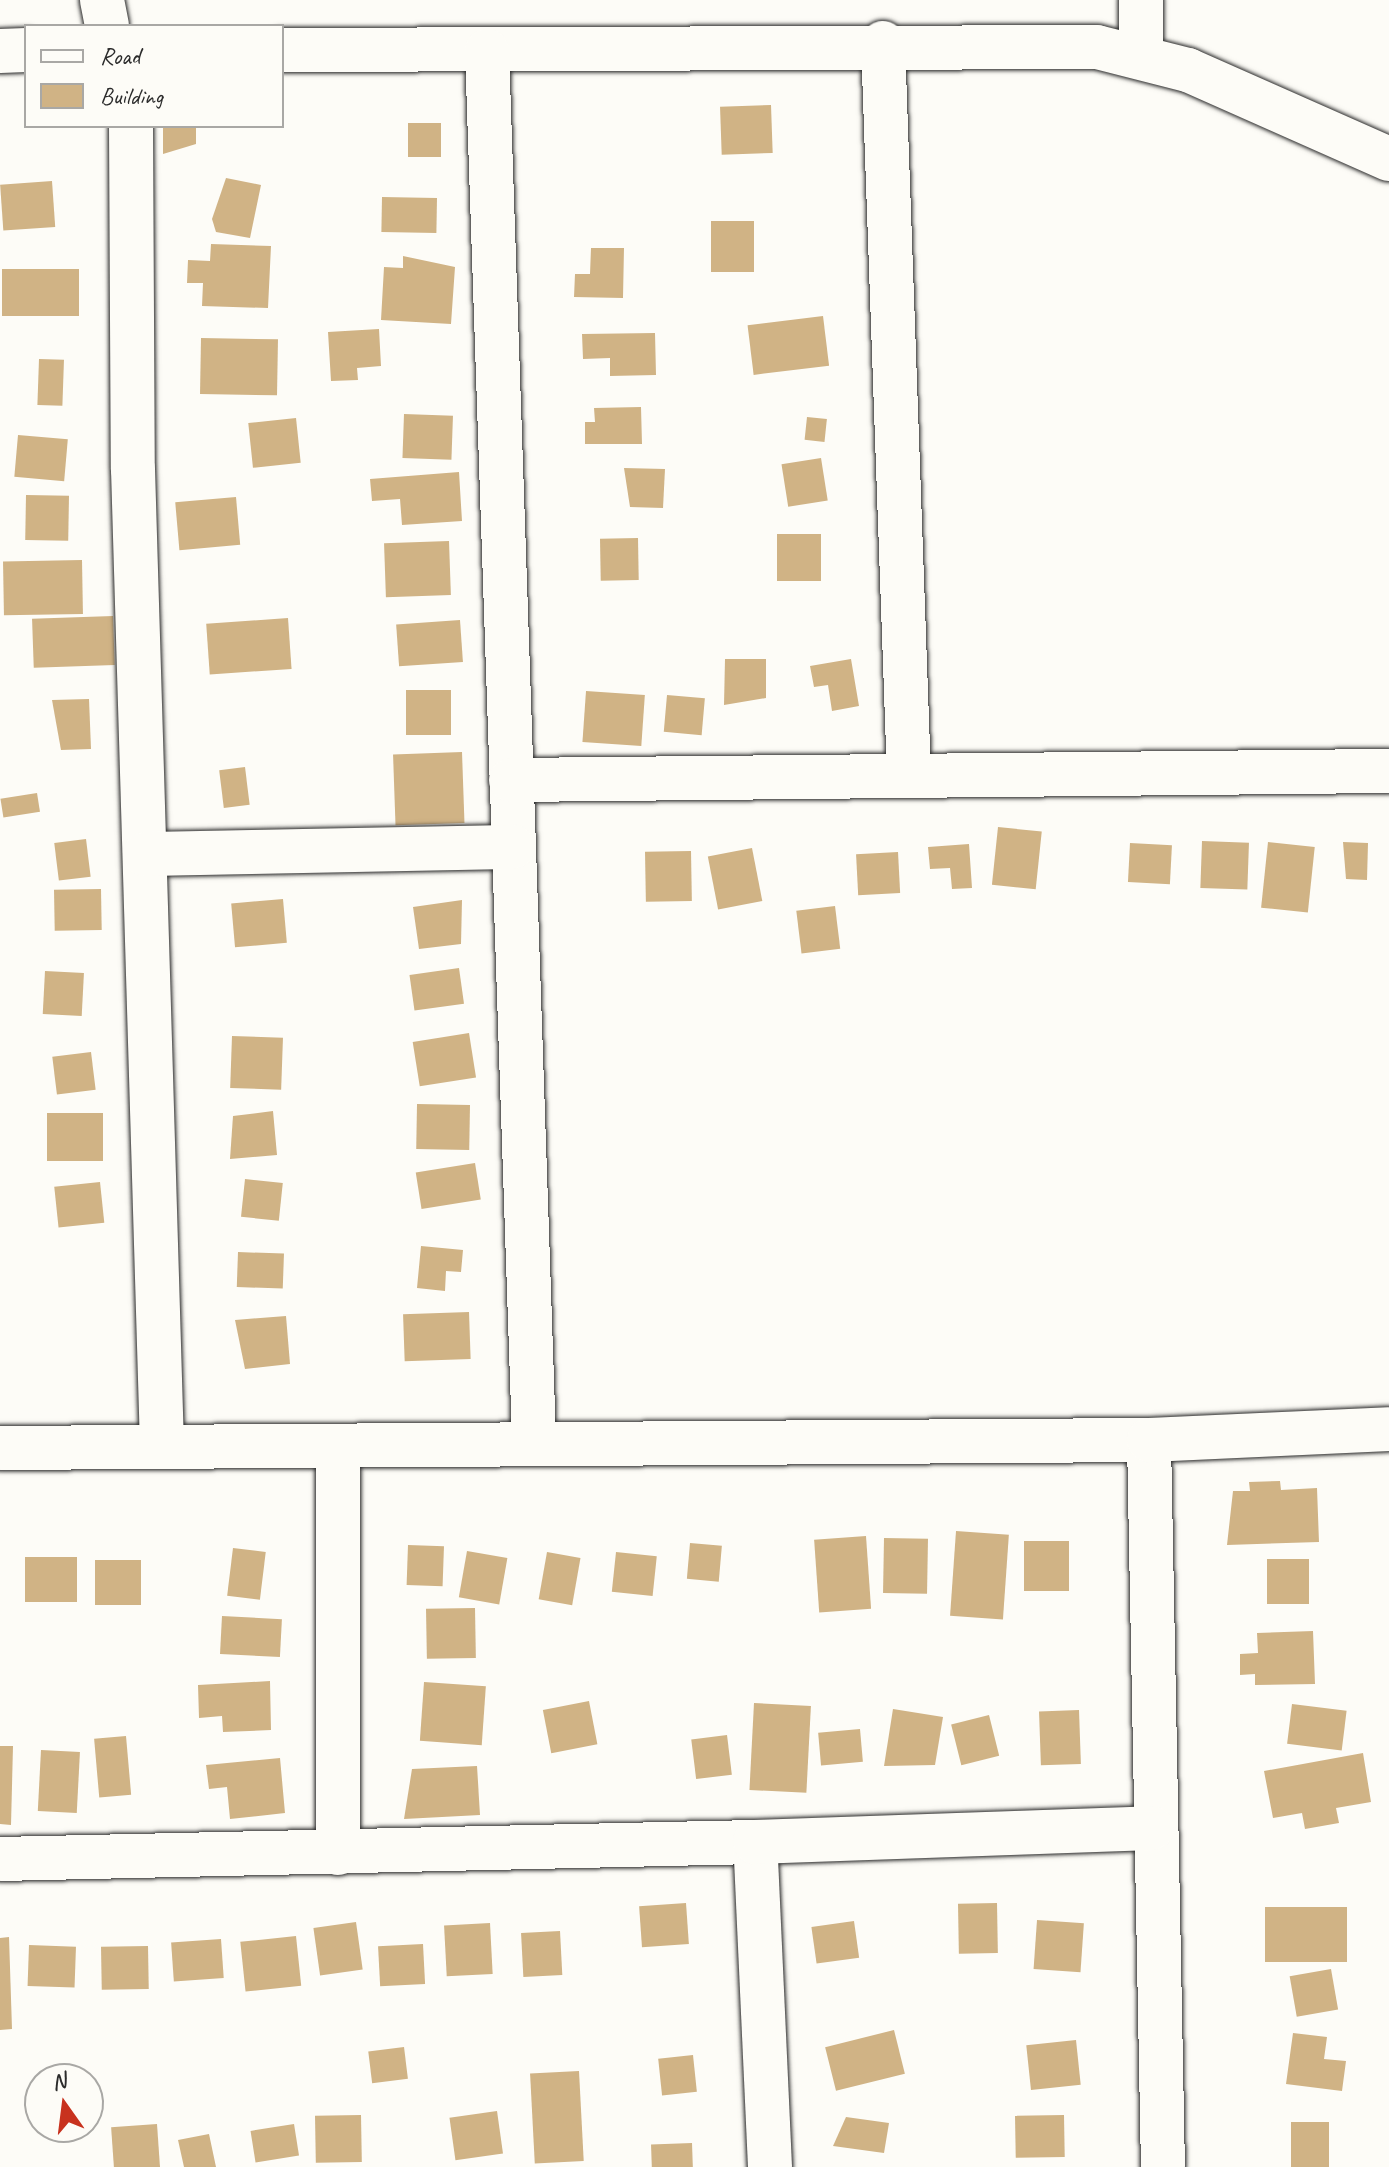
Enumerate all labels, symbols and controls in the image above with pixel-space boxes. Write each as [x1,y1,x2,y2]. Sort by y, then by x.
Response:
legend [24,24,284,128]
text: Road [100,41,140,71]
text: Building [100,81,163,111]
north arrow [24,2063,104,2143]
text: N [49,2066,69,2097]

